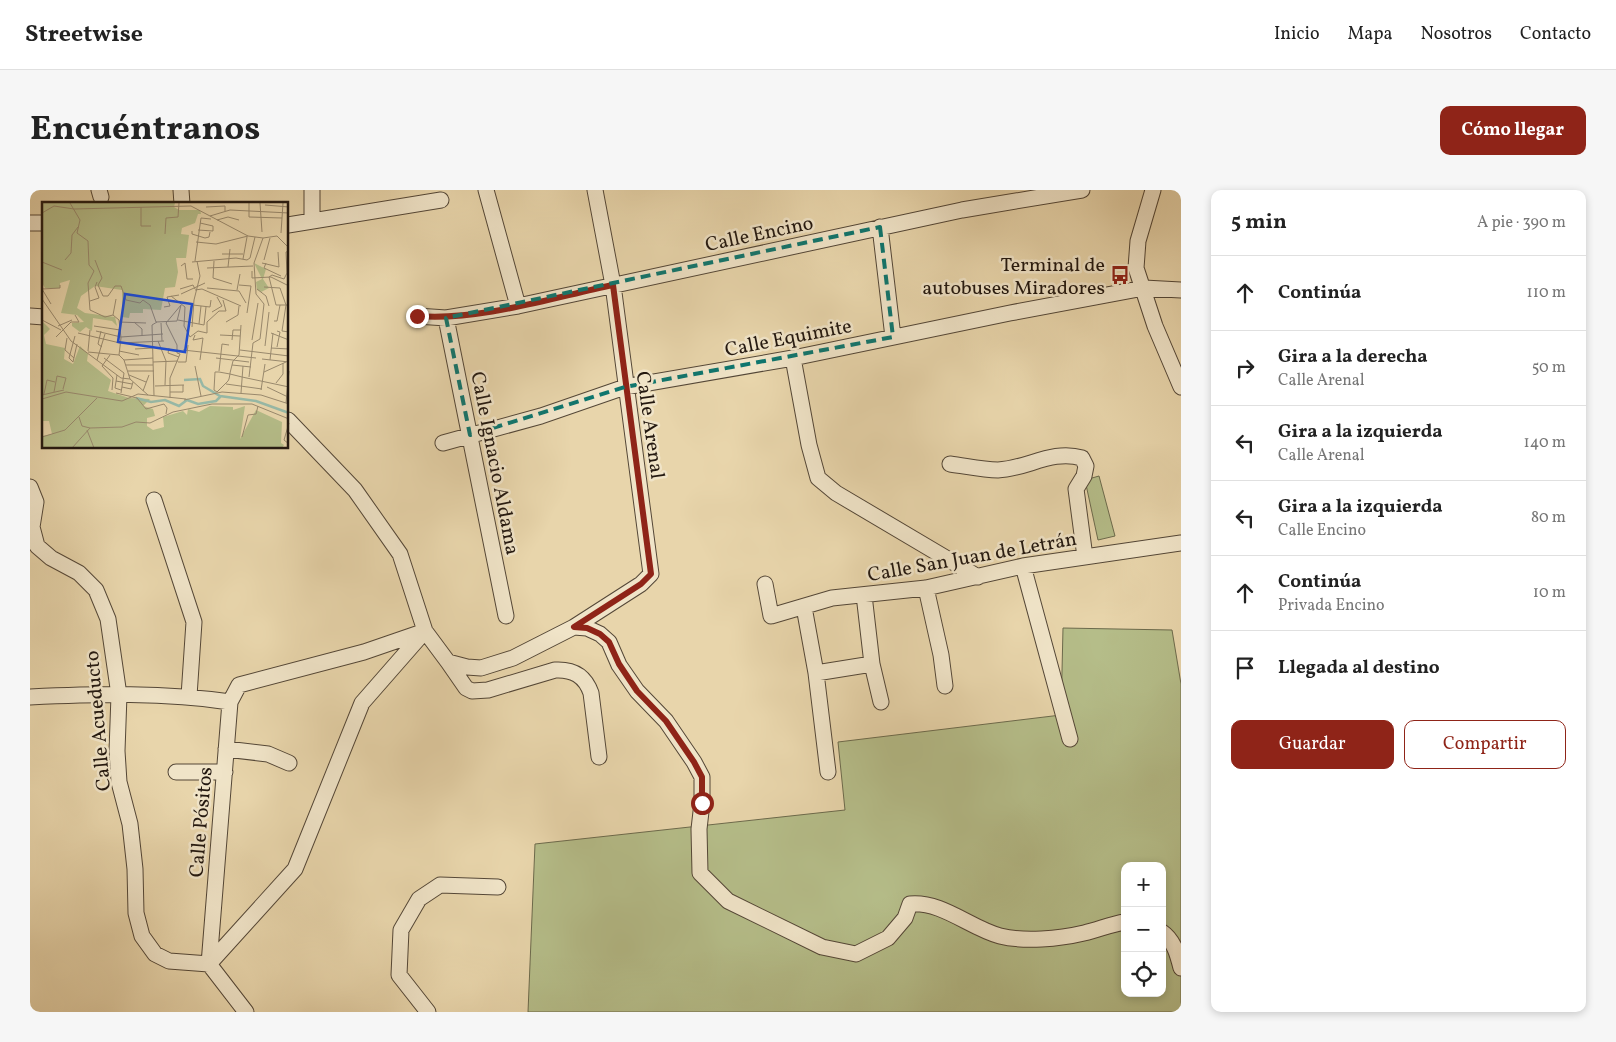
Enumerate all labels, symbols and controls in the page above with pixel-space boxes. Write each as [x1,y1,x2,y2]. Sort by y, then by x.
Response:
text: Streetwise [25,18,143,52]
text: Inicio [1274,22,1320,47]
text: Mapa [1348,22,1393,47]
text: Nosotros [1421,22,1492,47]
text: Contacto [1520,22,1591,47]
text: Encuéntranos [30,106,260,154]
button: Cómo llegar [1440,106,1586,155]
inset map [42,202,289,449]
text: 5 min [1231,208,1287,237]
street label: Calle Encino [703,210,816,260]
text: A pie · 390 m [1477,212,1566,234]
place label: Terminal de autobuses Miradores [922,252,1105,303]
bus stop icon: Terminal de autobuses Miradores [1109,264,1131,286]
icon: ahead [1231,279,1259,307]
text: Continúa [1278,280,1361,306]
text: 110 m [1527,282,1566,304]
route end [406,305,429,328]
street label: Calle Equimite [723,313,854,365]
text: Gira a la derecha [1278,344,1428,370]
icon: right [1231,354,1259,382]
text: 50 m [1532,357,1566,379]
street label: Calle Ignacio Aldama [463,369,526,557]
street label: Calle Arenal [628,370,670,481]
text: Calle Arenal [1278,370,1365,392]
text: Gira a la izquierda [1278,419,1443,445]
icon: left [1231,429,1259,457]
text: 140 m [1524,432,1566,454]
text: Calle Arenal [1278,445,1365,467]
text: Gira a la izquierda [1278,494,1443,520]
icon: left [1231,504,1259,532]
text: 80 m [1531,507,1566,529]
text: Calle Encino [1278,520,1366,542]
street label: Calle San Juan de Letrán [866,526,1079,590]
text: Continúa [1278,569,1361,595]
icon: ahead [1231,579,1259,607]
text: 10 m [1533,582,1566,604]
text: Privada Encino [1278,595,1385,617]
street label: Calle Acueducto [79,649,119,792]
icon: arrive [1231,654,1259,682]
text: Llegada al destino [1278,655,1440,681]
button: Guardar [1231,720,1394,769]
button: Compartir [1404,720,1566,769]
street label: Calle Pósitos [183,766,221,879]
route start [691,792,714,815]
map controls [1121,862,1166,997]
button: + [1121,862,1166,907]
button: − [1121,907,1166,952]
button: locate [1121,952,1166,997]

